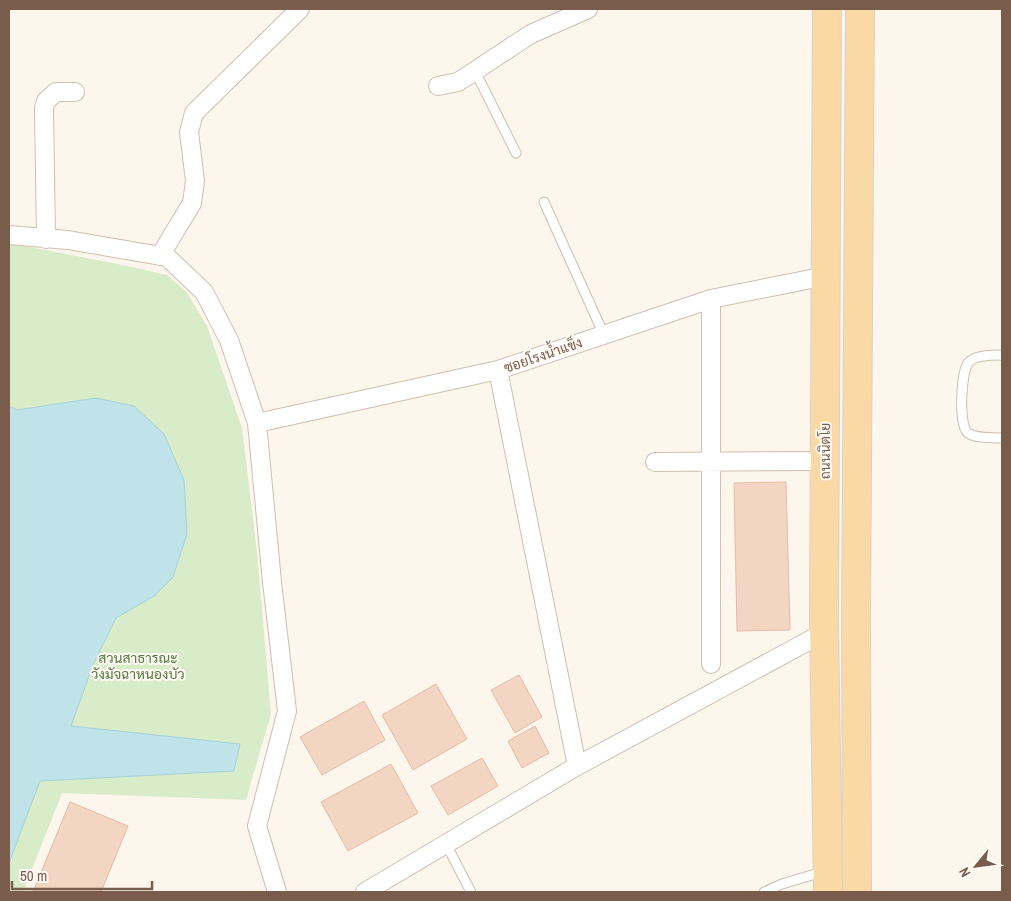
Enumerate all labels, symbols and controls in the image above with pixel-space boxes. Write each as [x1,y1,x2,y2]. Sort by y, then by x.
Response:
street label: ซอยโรงน้ำแข็ง [500,330,585,377]
street label: ถนนนิตโย [816,423,834,479]
park label: สวนสาธารณะ วังมัจฉาหนองบัว [91,649,185,683]
north arrow [951,841,1001,891]
scale bar [12,858,152,890]
text: N [955,864,975,880]
text: 50 m [20,865,47,886]

